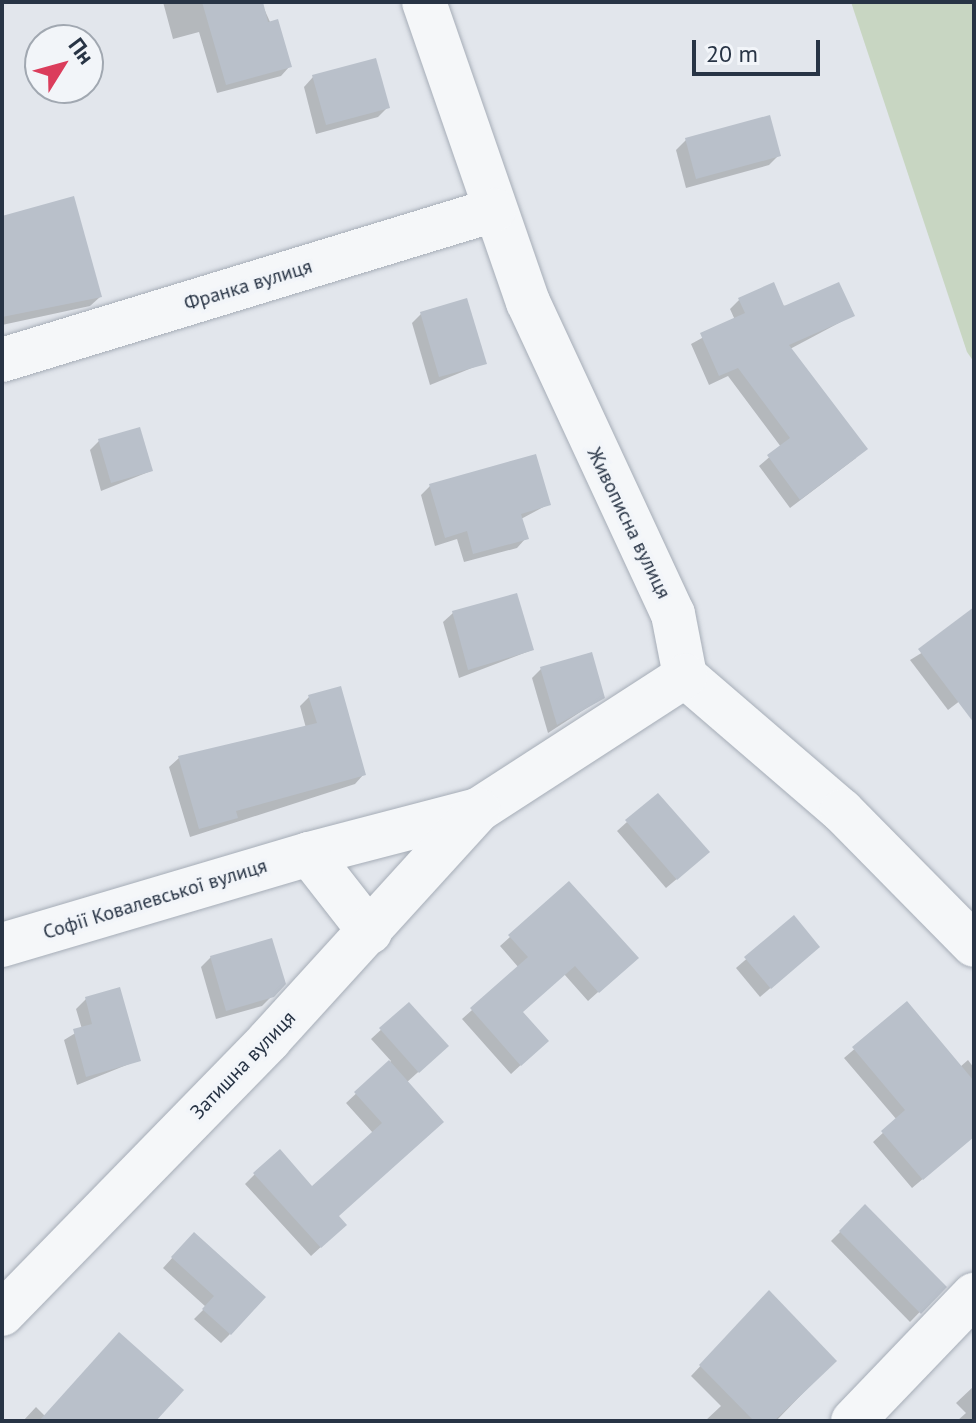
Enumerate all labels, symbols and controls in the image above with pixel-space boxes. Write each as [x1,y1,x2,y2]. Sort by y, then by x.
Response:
north arrow [24,24,104,104]
scale bar [696,24,824,74]
text: Пн [63,32,101,70]
text: 20 m [706,38,758,69]
street label: Франка вулиця [181,254,315,316]
street label: Живописна вулиця [582,444,676,602]
street label: Софії Ковалевської вулиця [40,854,270,944]
street label: Затишна вулиця [185,1006,301,1124]

